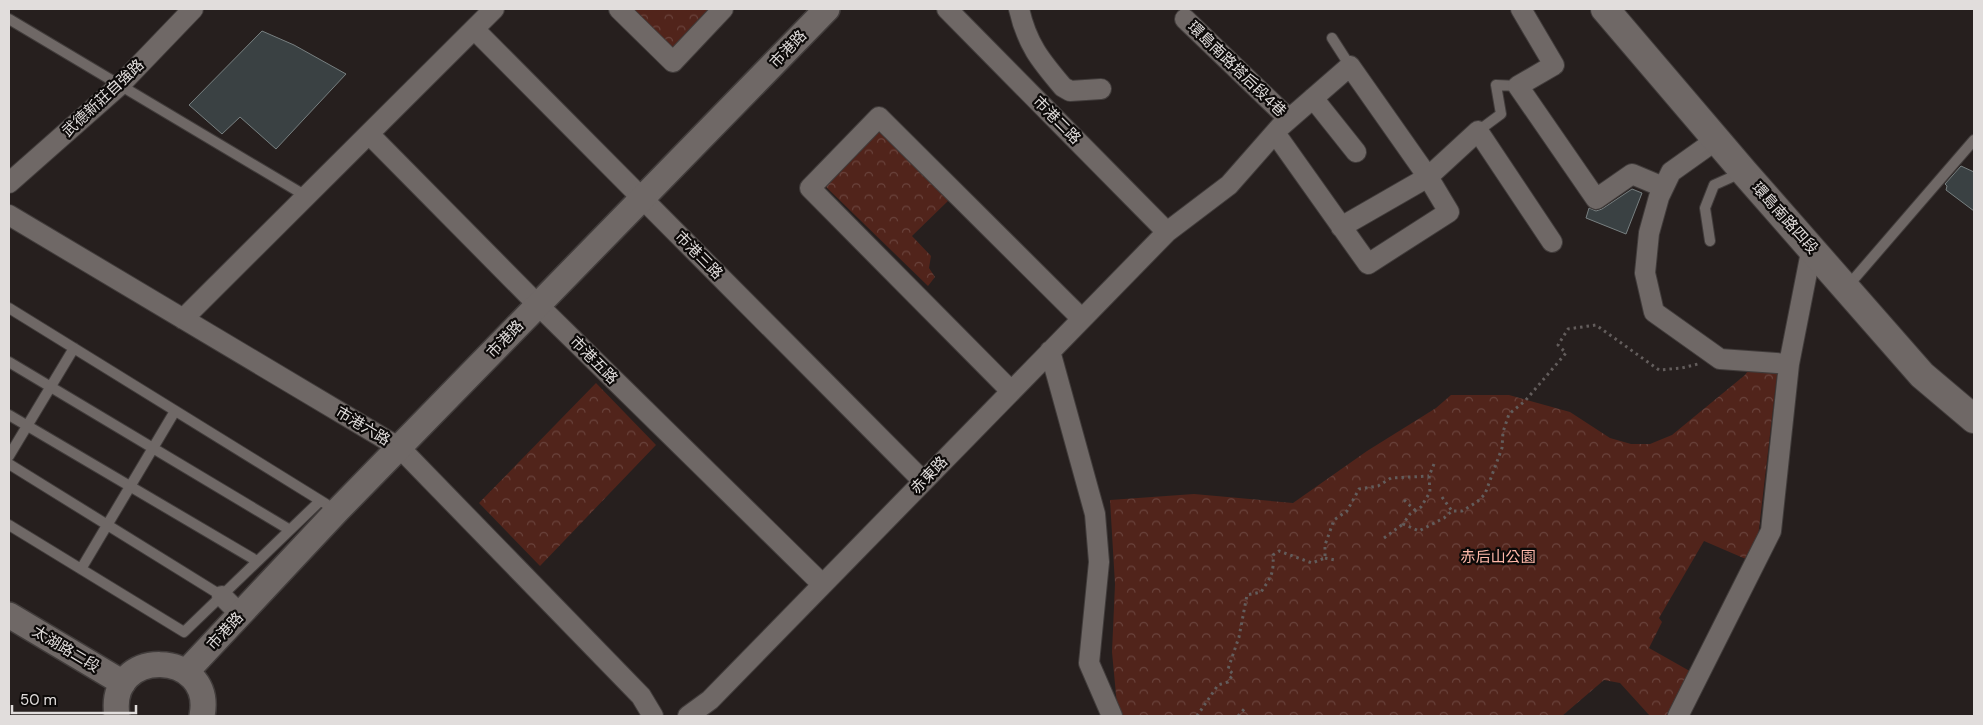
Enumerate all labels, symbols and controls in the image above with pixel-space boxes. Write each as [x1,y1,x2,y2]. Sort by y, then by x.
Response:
street label: 環島南路塔后段4巷 [1184,17,1290,121]
street label: 市港路 [765,26,811,72]
street label: 武德新莊自強路 [58,55,148,141]
street label: 市港二路 [1029,92,1085,148]
street label: 環島南路四段 [1747,178,1823,258]
street label: 市港三路 [671,227,727,283]
street label: 市港路 [482,316,528,362]
street label: 市港五路 [566,332,622,388]
street label: 市港六路 [332,402,394,450]
street label: 赤東路 [906,452,952,498]
park label: 赤后山公園 [1460,547,1536,567]
street label: 市港路 [202,608,248,654]
street label: 太湖路二段 [29,621,103,677]
scale bar [12,682,136,714]
text: 50 m [20,690,57,710]

